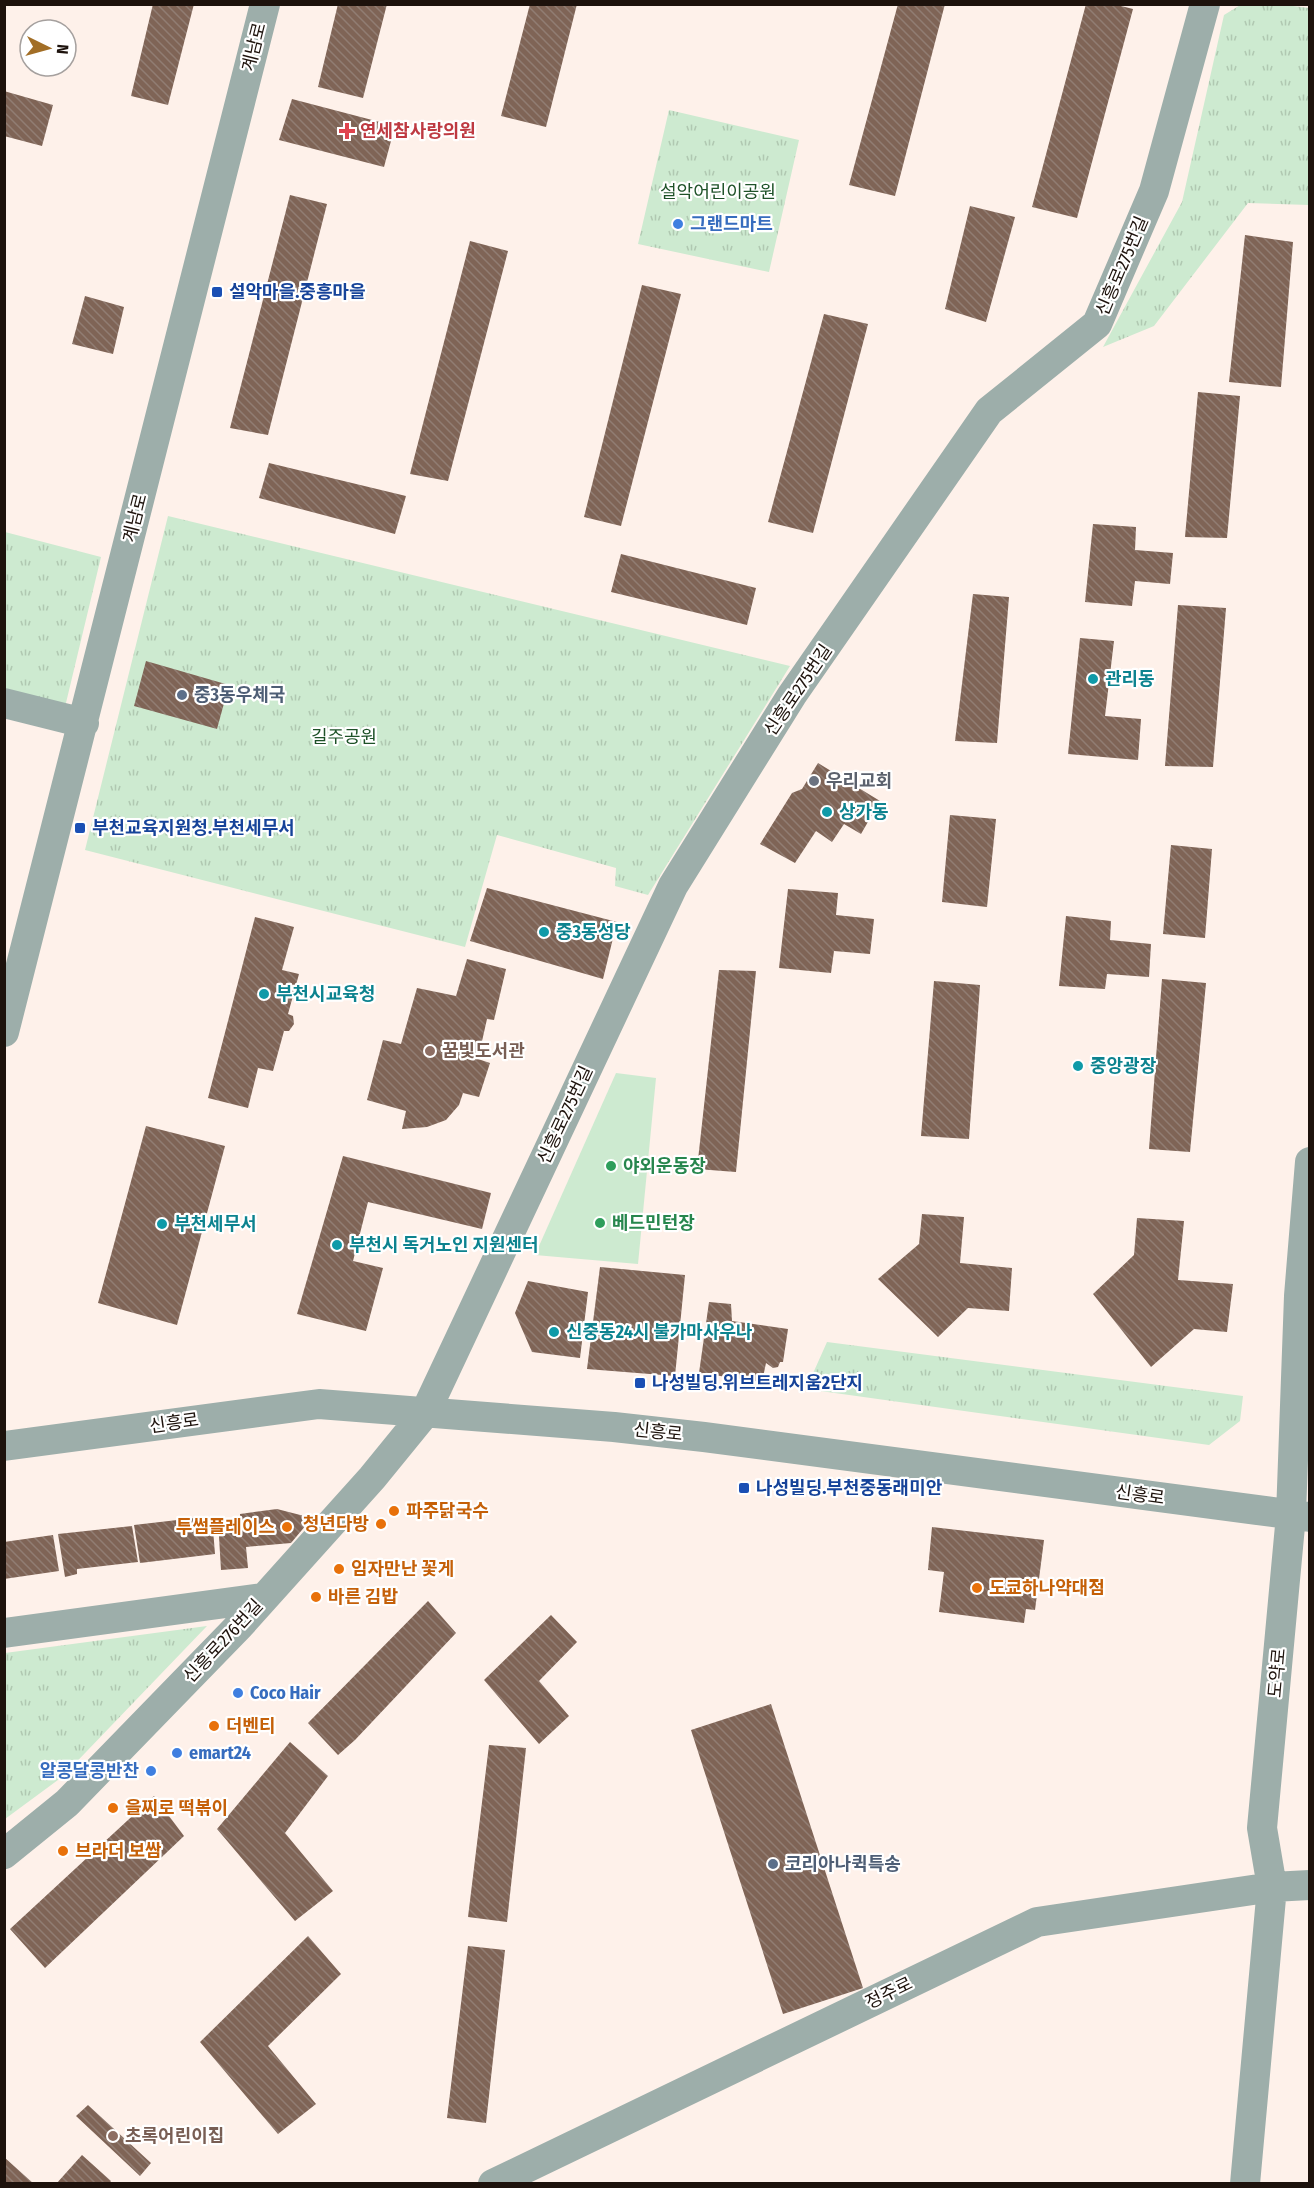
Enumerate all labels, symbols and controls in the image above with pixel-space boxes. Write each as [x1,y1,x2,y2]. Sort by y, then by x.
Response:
north arrow [18,18,78,78]
street label: 계남로 [237,20,271,74]
text: N [53,44,72,55]
place label: 연세참사랑의원 [360,120,476,142]
marker: 연세참사랑의원 [338,122,356,140]
park label: 설악어린이공원 [660,181,776,203]
place label: 그랜드마트 [690,213,773,235]
street label: 신흥로275번길 [1091,213,1153,319]
marker: 그랜드마트 [671,217,685,231]
place label: 설악마을.중흥마을 [229,281,366,303]
marker: 설악마을.중흥마을 [210,285,224,299]
street label: 계남로 [118,491,152,545]
street label: 신흥로275번길 [759,640,837,740]
place label: 관리동 [1105,668,1155,690]
marker: 관리동 [1086,672,1100,686]
place label: 중3동우체국 [194,684,285,706]
marker: 중3동우체국 [175,688,189,702]
park label: 길주공원 [311,726,377,748]
place label: 우리교회 [826,770,892,792]
marker: 우리교회 [807,774,821,788]
place label: 상가동 [839,801,889,823]
marker: 상가동 [820,805,834,819]
place label: 부천교육지원청.부천세무서 [92,817,295,839]
marker: 부천교육지원청.부천세무서 [73,821,87,835]
place label: 중3동성당 [556,921,631,943]
marker: 중3동성당 [537,925,551,939]
place label: 부천시교육청 [276,983,375,1005]
marker: 부천시교육청 [257,987,271,1001]
place label: 꿈빛도서관 [442,1040,525,1062]
marker: 꿈빛도서관 [423,1044,437,1058]
place label: 중앙광장 [1090,1055,1157,1077]
marker: 중앙광장 [1071,1059,1085,1073]
street label: 신흥로275번길 [533,1062,597,1168]
place label: 야외운동장 [623,1155,706,1177]
marker: 야외운동장 [604,1159,618,1173]
place label: 베드민턴장 [612,1212,695,1234]
place label: 부천세무서 [174,1213,257,1235]
marker: 베드민턴장 [593,1216,607,1230]
marker: 부천세무서 [155,1217,169,1231]
place label: 부천시 독거노인 지원센터 [349,1234,539,1256]
marker: 부천시 독거노인 지원센터 [330,1238,344,1252]
place label: 신중동24시 불가마사우나 [566,1321,753,1343]
marker: 신중동24시 불가마사우나 [547,1325,561,1339]
place label: 나성빌딩.위브트레지움2단지 [652,1372,863,1394]
marker: 나성빌딩.위브트레지움2단지 [633,1376,647,1390]
street label: 신흥로 [148,1409,200,1437]
street label: 신흥로 [632,1418,684,1446]
place label: 나성빌딩.부천중동래미안 [756,1477,943,1499]
marker: 나성빌딩.부천중동래미안 [737,1481,751,1495]
street label: 신흥로 [1114,1481,1166,1509]
place label: 파주닭국수 [406,1500,489,1522]
marker: 파주닭국수 [387,1504,401,1518]
place label: 청년다방 [303,1513,369,1535]
place label: 투썸플레이스 [176,1516,275,1538]
marker: 청년다방 [374,1517,388,1531]
marker: 투썸플레이스 [280,1520,294,1534]
place label: 임자만난 꽃게 [351,1558,454,1580]
marker: 임자만난 꽃게 [332,1562,346,1576]
place label: 도쿄하나약대점 [989,1577,1105,1599]
marker: 도쿄하나약대점 [970,1581,984,1595]
place label: 바른 김밥 [328,1586,398,1608]
marker: 바른 김밥 [309,1590,323,1604]
street label: 신흥로276번길 [179,1595,267,1687]
street label: 도약로 [1264,1647,1290,1699]
place label: Coco Hair [250,1682,321,1704]
marker: Coco Hair [231,1686,245,1700]
place label: 더벤티 [226,1715,276,1737]
marker: 더벤티 [207,1719,221,1733]
place label: emart24 [189,1742,251,1764]
marker: emart24 [170,1746,184,1760]
place label: 알콩달콩반찬 [40,1760,139,1782]
marker: 알콩달콩반찬 [144,1764,158,1778]
place label: 을찌로 떡볶이 [125,1797,228,1819]
marker: 을찌로 떡볶이 [106,1801,120,1815]
place label: 브라더 보쌈 [75,1840,162,1862]
marker: 브라더 보쌈 [56,1844,70,1858]
place label: 코리아나퀵특송 [785,1853,901,1875]
marker: 코리아나퀵특송 [766,1857,780,1871]
street label: 정주로 [862,1972,916,2014]
place label: 초록어린이집 [125,2125,224,2147]
marker: 초록어린이집 [106,2129,120,2143]

